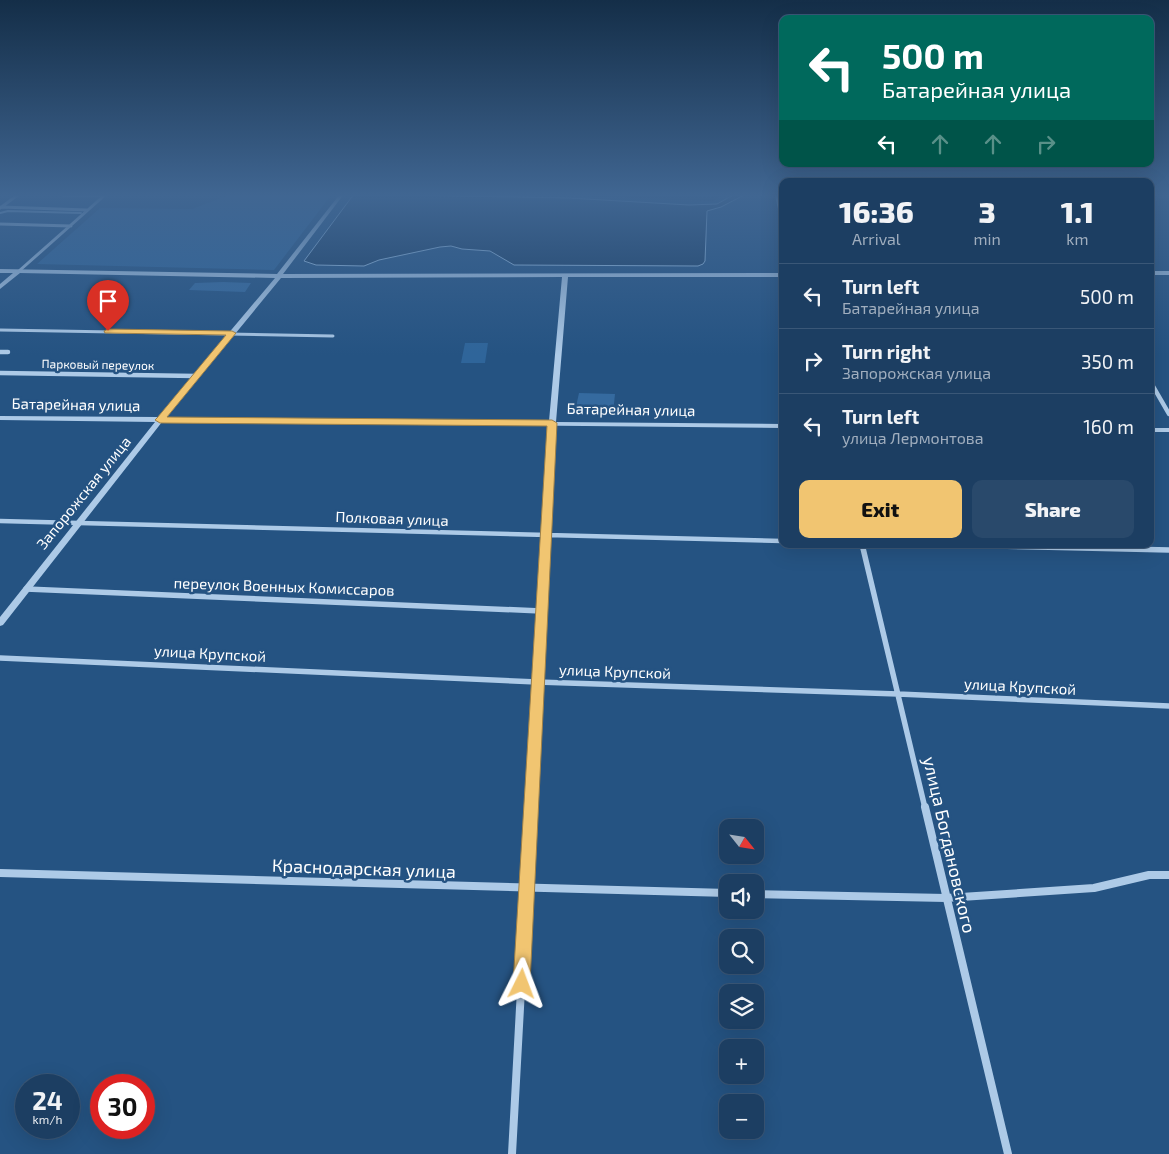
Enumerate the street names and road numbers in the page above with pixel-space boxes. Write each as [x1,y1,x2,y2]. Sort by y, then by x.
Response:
street label: Парковый переулок [42,356,155,373]
street label: Батарейная улица [11,394,141,415]
street label: Батарейная улица [566,399,696,420]
street label: Запорожская улица [32,432,135,553]
street label: Полковая улица [335,507,449,530]
street label: переулок Военных Комиссаров [173,573,395,600]
street label: улица Крупской [153,641,267,666]
street label: улица Крупской [559,660,671,683]
street label: улица Крупской [963,674,1077,699]
street label: улица Богдановского [919,754,981,935]
street label: Краснодарская улица [272,854,456,882]

